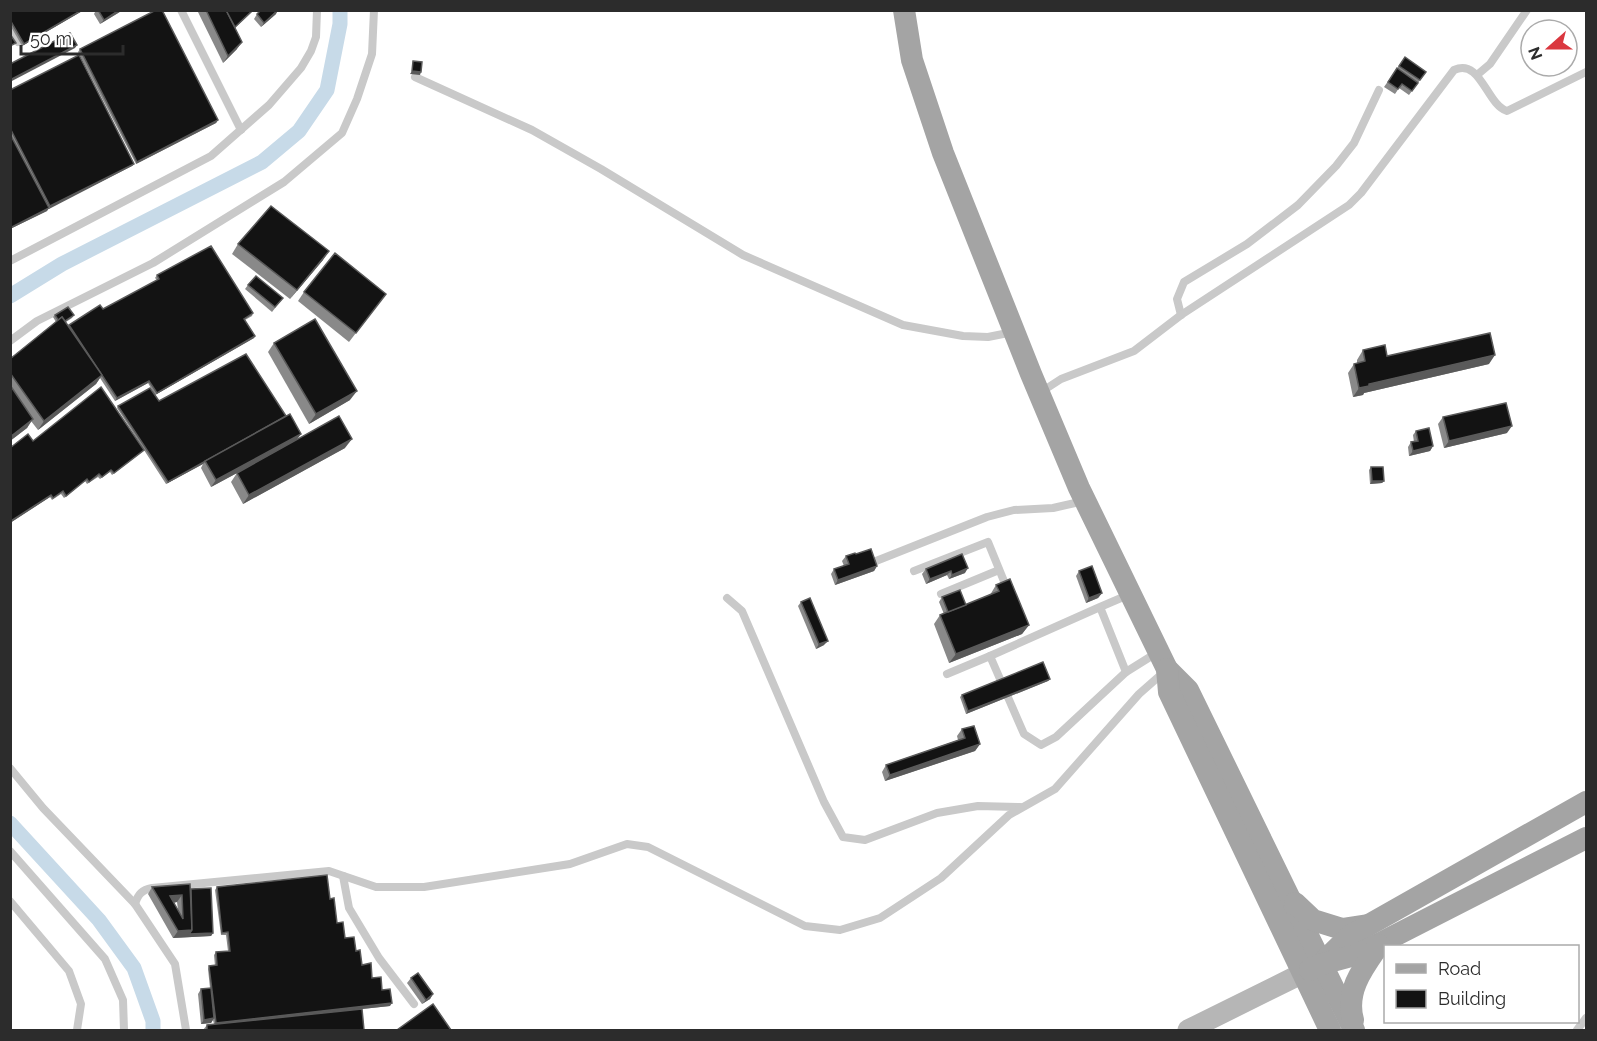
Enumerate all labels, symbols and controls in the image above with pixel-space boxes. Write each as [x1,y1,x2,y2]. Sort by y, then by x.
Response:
scale bar [21,18,123,56]
north arrow [1519,18,1579,78]
text: 50 m [30,28,72,49]
text: N [1524,44,1547,62]
legend [1384,945,1579,1023]
text: Road [1438,958,1481,979]
text: Building [1438,988,1506,1009]

